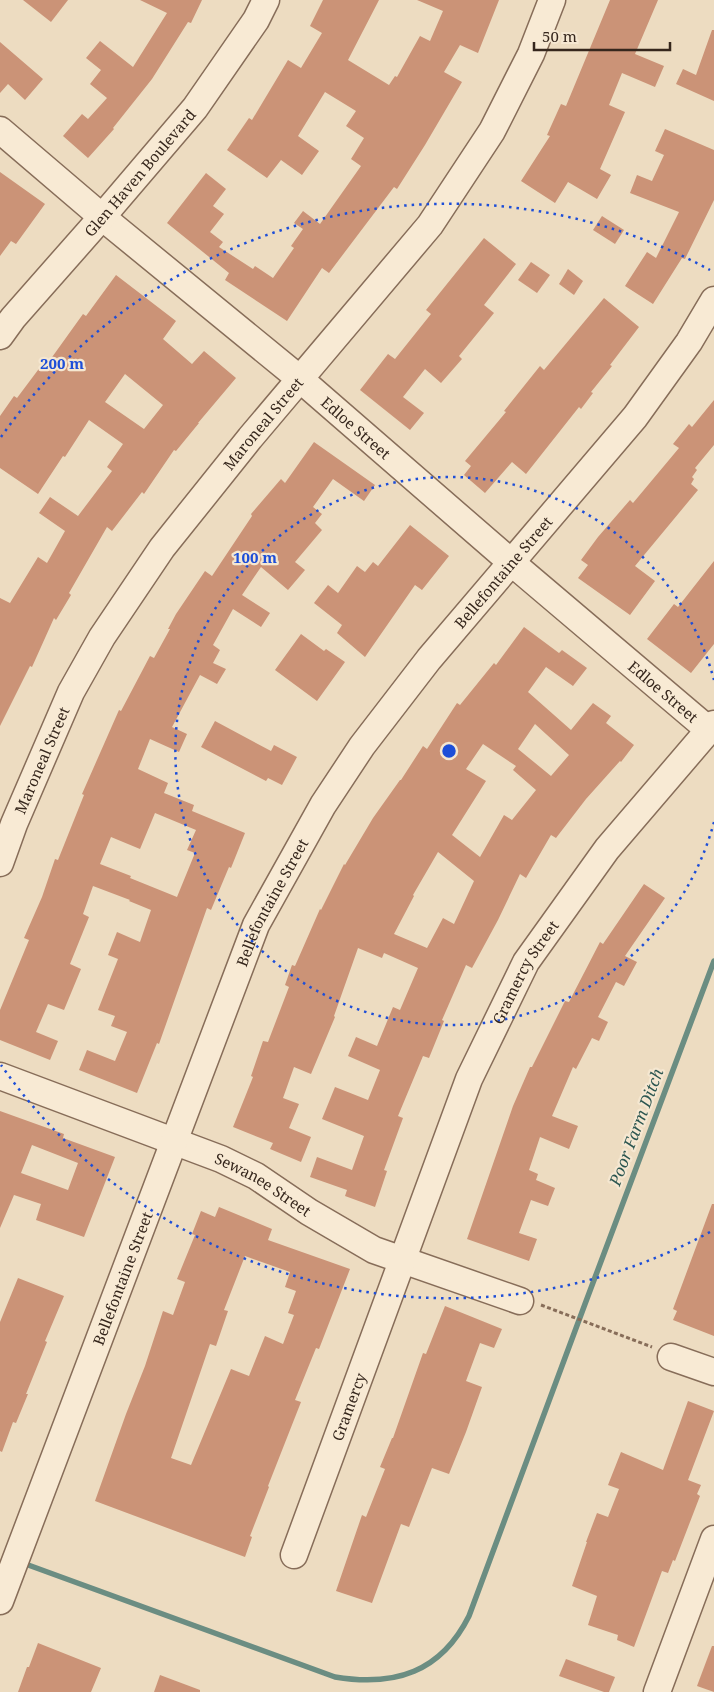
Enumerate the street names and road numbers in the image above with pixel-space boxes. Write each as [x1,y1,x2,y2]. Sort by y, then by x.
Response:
street label: Glen Haven Boulevard [79,105,200,241]
street label: Maroneal Street [218,373,307,474]
street label: Edloe Street [317,392,395,463]
street label: Bellefontaine Street [450,512,556,632]
street label: Edloe Street [624,656,702,727]
street label: Maroneal Street [10,703,74,817]
street label: Bellefontaine Street [231,835,312,969]
street label: Gramercy Street [487,916,563,1027]
street label: Sewanee Street [212,1148,315,1221]
street label: Bellefontaine Street [88,1209,157,1348]
street label: Gramercy [327,1369,370,1444]

